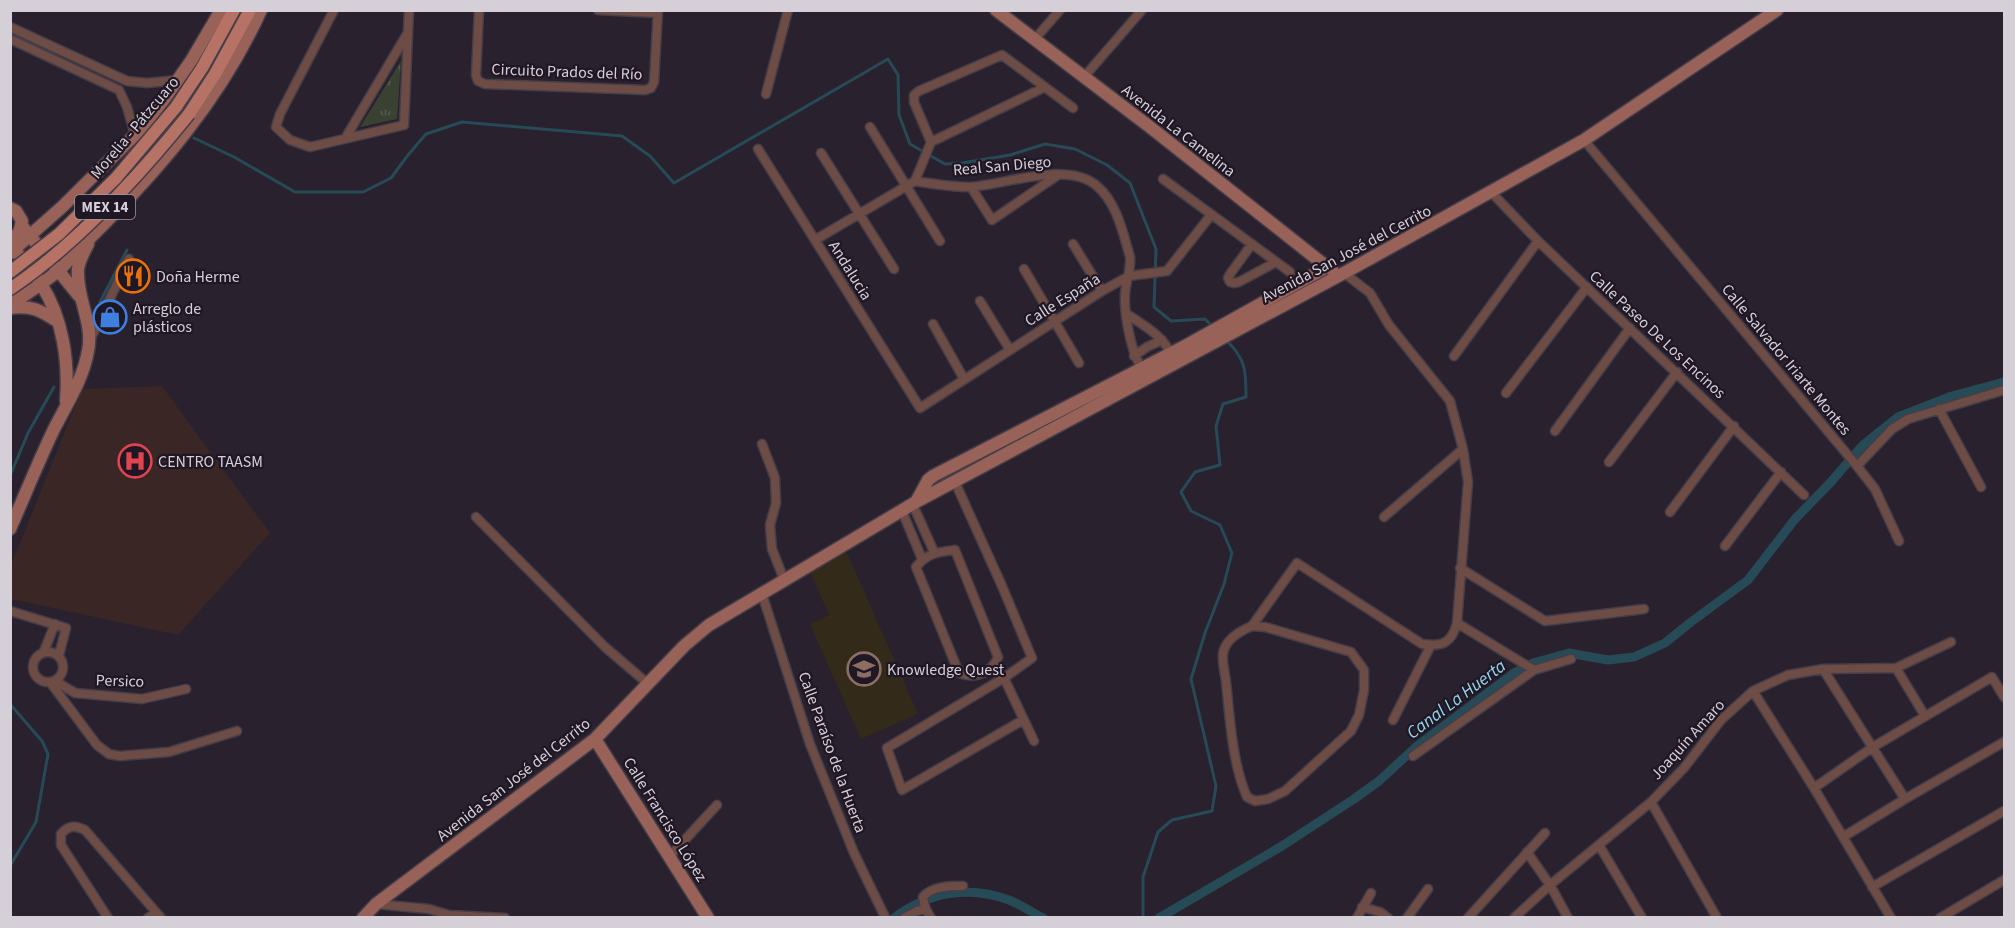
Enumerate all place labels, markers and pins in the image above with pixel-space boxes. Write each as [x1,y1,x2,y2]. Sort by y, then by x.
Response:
restaurant icon: Doña Herme [115,258,151,294]
place label: Doña Herme [156,266,240,288]
place label: Arreglo de plásticos [133,298,201,338]
shop icon: Arreglo de plásticos [92,299,128,335]
hospital icon: CENTRO TAASM [117,443,153,479]
place label: CENTRO TAASM [158,451,263,473]
school or university icon: Knowledge Quest [846,651,882,687]
place label: Knowledge Quest [887,659,1005,681]

